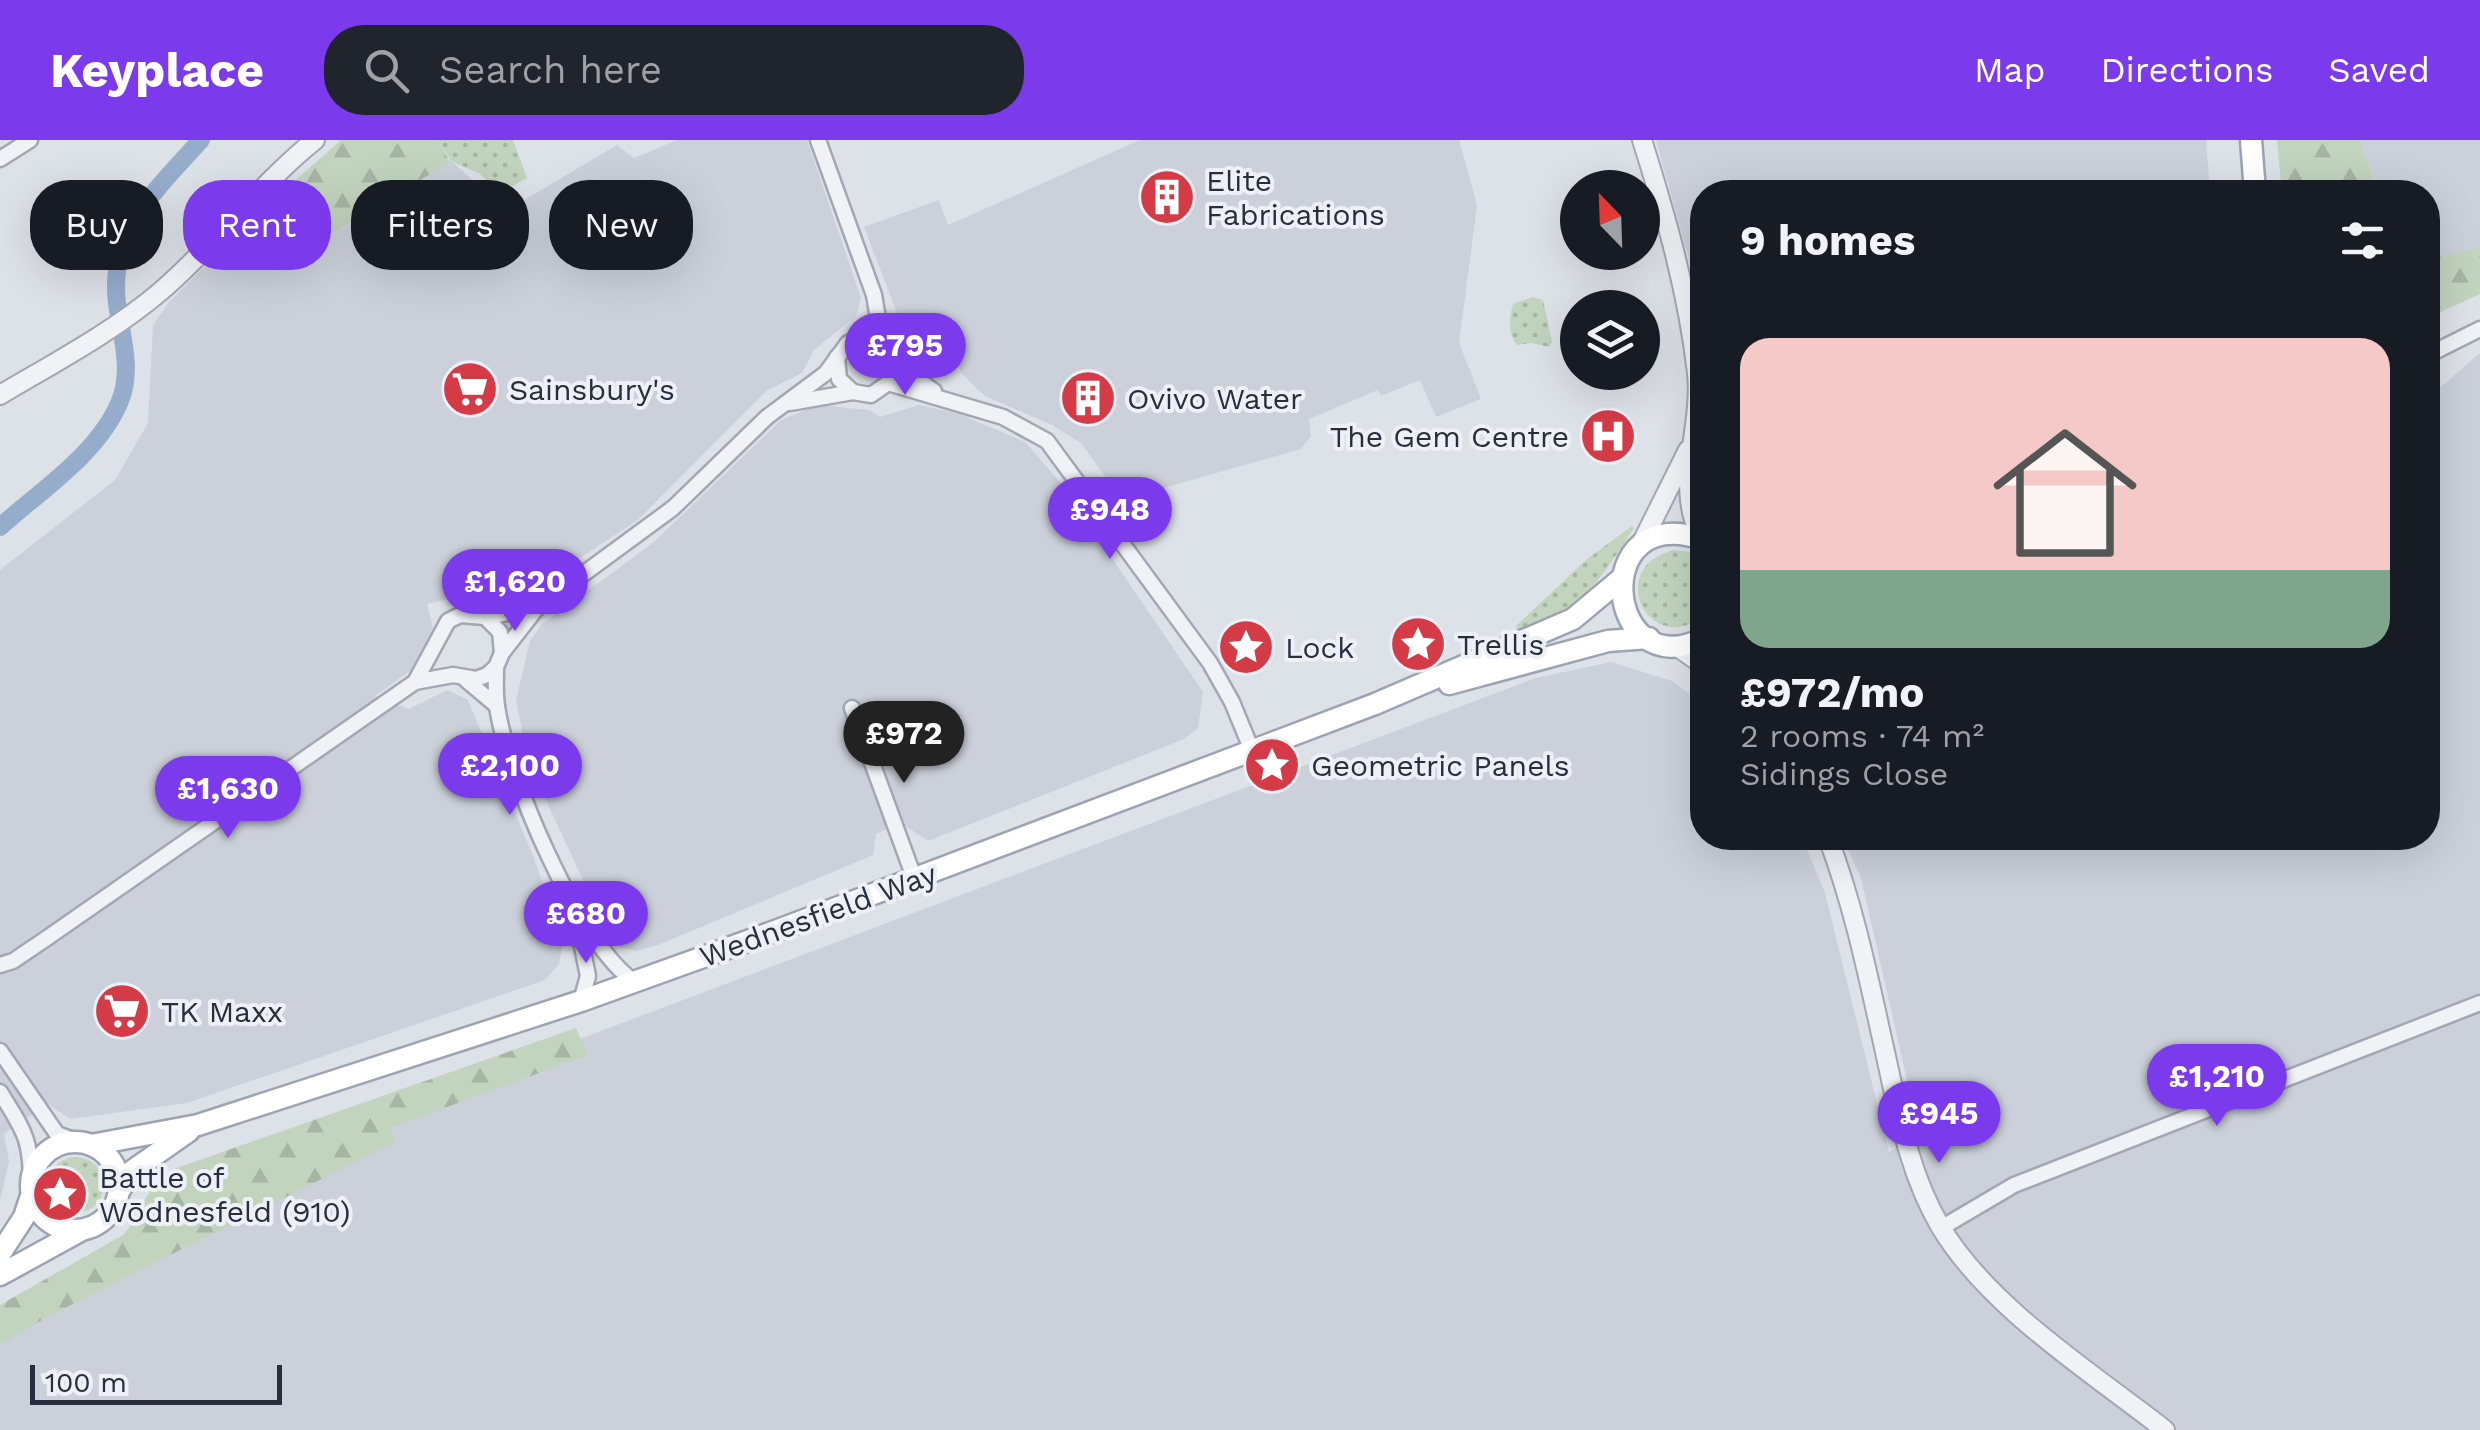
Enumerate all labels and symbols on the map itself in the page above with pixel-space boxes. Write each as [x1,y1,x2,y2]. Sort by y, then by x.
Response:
place label: Elite Fabrications [1206,163,1385,232]
building icon: Elite Fabrications [1137,167,1197,227]
north arrow [1560,170,1660,270]
pin: £795 [846,313,964,398]
supermarket icon: Sainsbury's [440,359,500,419]
building icon: Ovivo Water [1058,368,1118,428]
place label: Sainsbury's [509,372,675,407]
place label: Ovivo Water [1127,381,1302,416]
hospital icon: The Gem Centre [1578,406,1638,466]
place label: The Gem Centre [1330,419,1569,454]
pin: £948 [1051,477,1169,562]
pin: £1,620 [434,549,596,634]
place icon: Trellis [1388,614,1448,674]
place icon: Lock [1216,617,1276,677]
place label: Trellis [1457,627,1544,662]
place label: Lock [1285,630,1354,665]
pin: £972 [845,701,963,786]
pin: £2,100 [429,733,591,818]
place icon: Geometric Panels [1242,735,1302,795]
place label: Geometric Panels [1311,748,1569,783]
pin: £1,630 [147,756,309,841]
street label: Wednesfield Way [695,856,942,974]
pin: £680 [527,881,645,966]
supermarket icon: TK Maxx [92,981,152,1041]
place label: TK Maxx [161,994,283,1029]
pin: £1,210 [2136,1044,2298,1129]
pin: £945 [1880,1081,1998,1166]
place label: Battle of Wōdnesfeld (910) [99,1160,350,1229]
place icon: Battle of Wōdnesfeld (910) [30,1164,90,1224]
scale bar [30,1360,282,1404]

